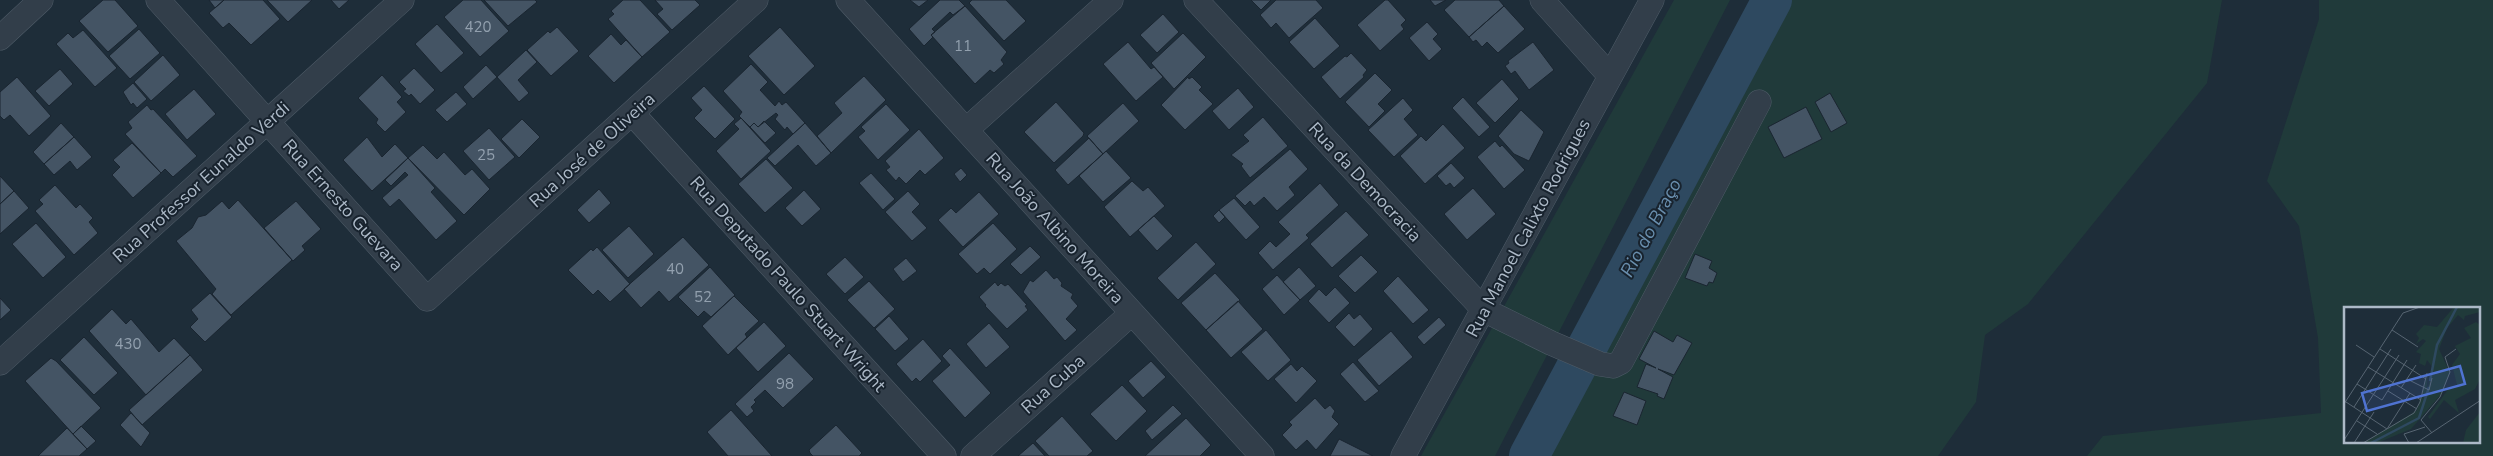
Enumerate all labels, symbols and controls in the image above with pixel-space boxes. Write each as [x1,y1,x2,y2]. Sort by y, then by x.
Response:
house number: 420 [464,17,492,37]
house number: 11 [954,36,972,56]
street label: Rua José de Oliveira [524,87,660,213]
street label: Rua Professor Eunaldo Verdi [107,96,295,268]
street label: Rua Manoel Calixto Rodrigues [1460,115,1596,341]
street label: Rua da Democracia [1303,117,1427,247]
street label: Rua Ernesto Guevara [277,134,409,276]
house number: 25 [477,145,495,165]
street label: Rua João Albino Moreira [981,147,1129,309]
street label: Rua Deputado Paulo Stuart Wright [685,171,892,398]
water label: Rio do Braço [1614,174,1688,282]
house number: 40 [666,259,684,279]
house number: 52 [694,287,712,307]
inset map [2344,307,2480,444]
house number: 430 [114,334,142,354]
street label: Rua Cuba [1016,349,1090,419]
house number: 98 [776,374,794,394]

